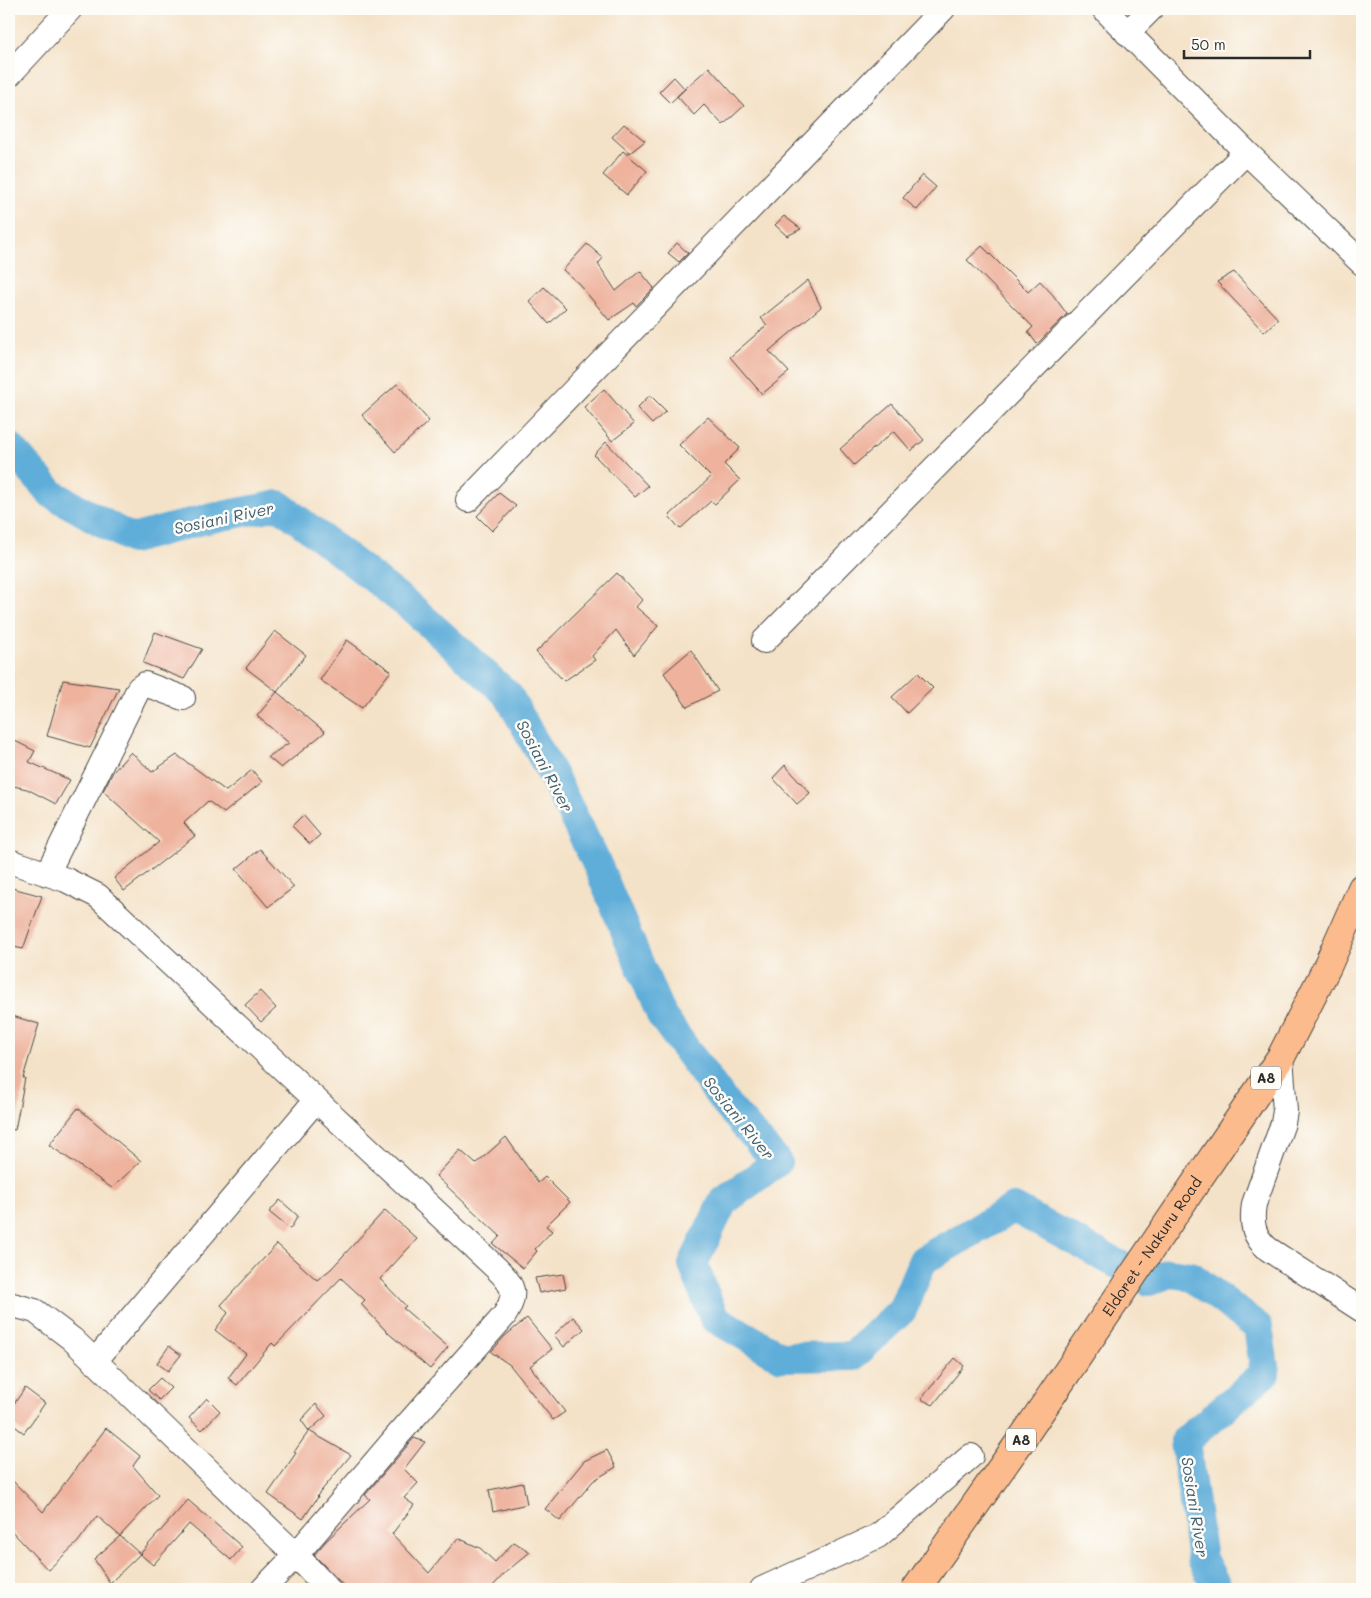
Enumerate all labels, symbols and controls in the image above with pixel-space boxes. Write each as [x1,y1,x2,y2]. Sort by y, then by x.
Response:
scale bar [1184,28,1310,60]
text: 50 m [1191,34,1226,54]
water label: Sosiani River [172,497,276,538]
water label: Sosiani River [512,716,579,816]
road number: A8 [1251,1066,1281,1090]
water label: Sosiani River [699,1072,780,1164]
street label: Eldoret - Nakuru Road [1097,1172,1206,1320]
road number: A8 [1006,1428,1036,1452]
water label: Sosiani River [1177,1455,1214,1559]

